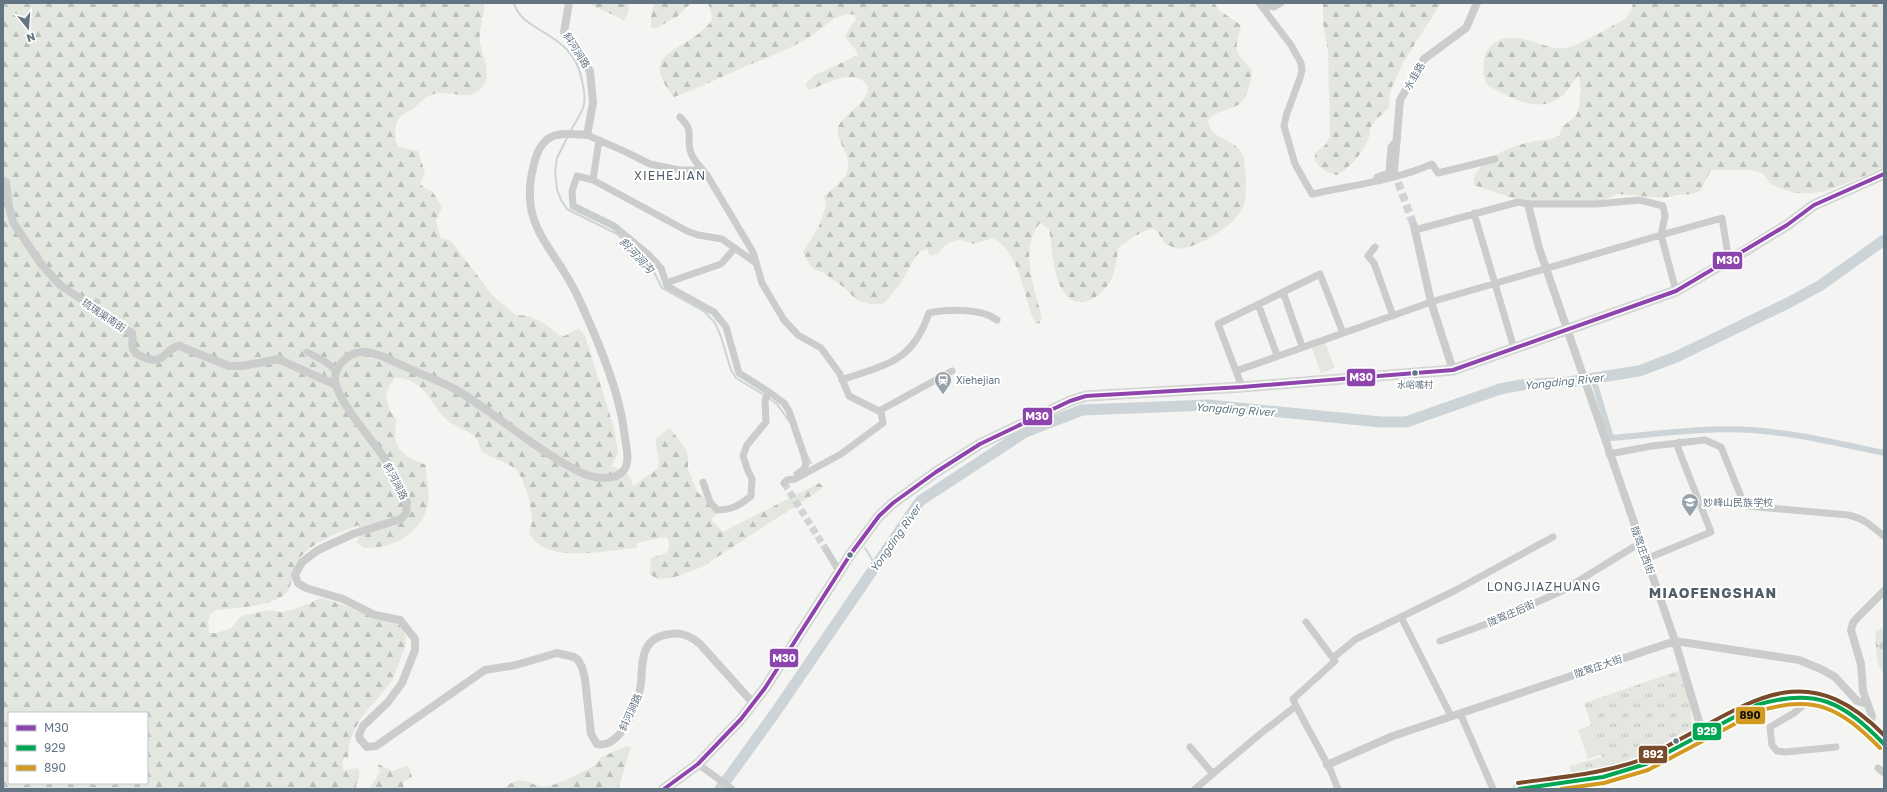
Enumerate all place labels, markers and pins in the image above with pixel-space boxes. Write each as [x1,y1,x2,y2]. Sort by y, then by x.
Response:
marker: 水峪嘴村 [1410,368,1420,378]
station icon: Xiehejian [933,370,953,395]
place label: Xiehejian [956,374,1000,386]
place label: 水峪嘴村 [1397,379,1433,390]
school or university icon: 妙峰山民族学校 [1680,492,1700,517]
place label: 妙峰山民族学校 [1703,496,1773,508]
unlabelled marker [845,550,855,560]
unlabelled marker [1671,736,1681,746]

